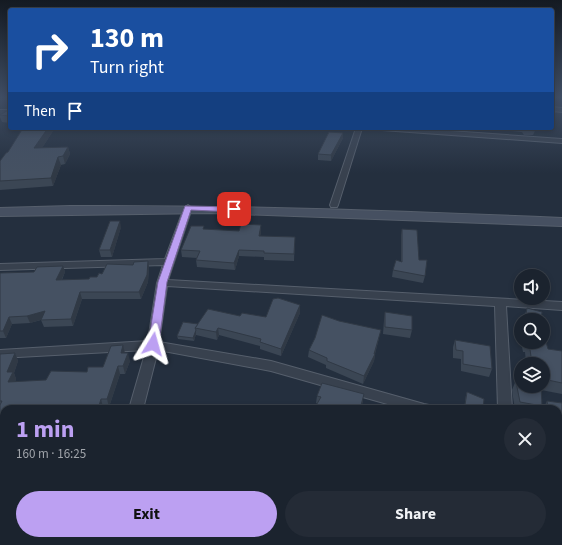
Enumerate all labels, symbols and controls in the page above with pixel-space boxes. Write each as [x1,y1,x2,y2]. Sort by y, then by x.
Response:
text: 130 m [90,18,164,58]
icon: right [24,24,76,76]
text: Turn right [90,55,164,80]
icon: arrive [64,100,86,122]
text: Then [24,101,56,122]
pin [217,192,251,226]
icon: arrive [223,198,245,220]
map controls [514,269,550,393]
button: sound [514,269,550,305]
button: search [514,313,550,349]
position arrow [132,323,174,365]
button: layers [514,357,550,393]
text: 1 min [16,412,74,447]
button: close [504,418,546,460]
text: 160 m · 16:25 [16,445,86,463]
button: Exit [16,491,277,537]
button: Share [285,491,546,537]

